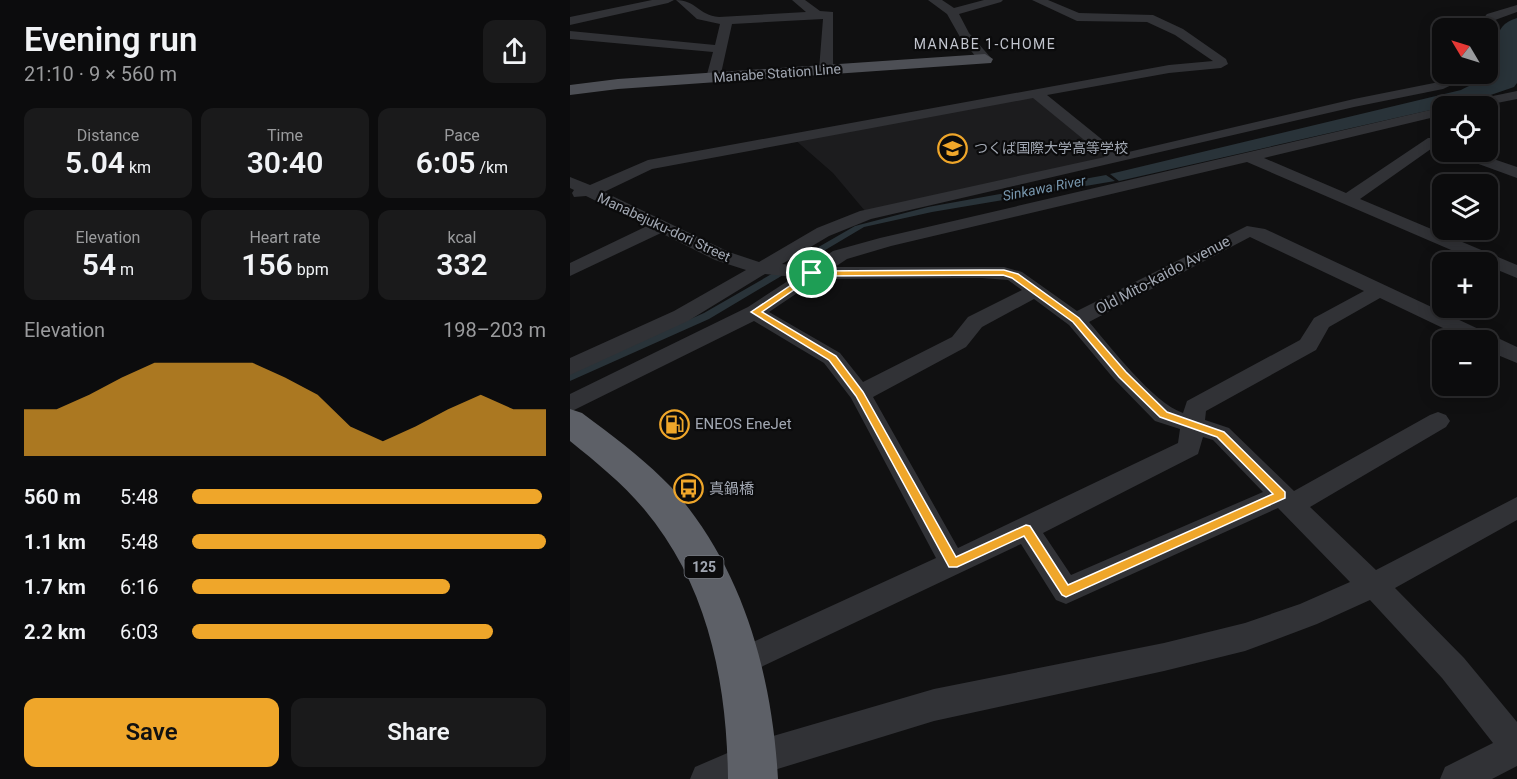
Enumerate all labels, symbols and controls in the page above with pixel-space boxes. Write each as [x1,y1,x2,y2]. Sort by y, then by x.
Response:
north arrow [1432,18,1498,84]
map controls [1432,18,1498,396]
text: Evening run [24,20,197,59]
button: share [483,20,546,83]
district label: MANABE 1-CHOME [914,36,1056,52]
street label: Manabe Station Line [713,61,841,85]
text: 21:10 · 9 × 560 m [24,62,177,86]
button: locate [1432,96,1498,162]
text: Distance [77,126,139,145]
text: Time [267,126,303,145]
text: Pace [444,126,480,145]
school or university icon: つくば国際大学高等学校 [937,132,969,164]
place label: つくば国際大学高等学校 [974,140,1128,156]
text: 5.04 [65,145,125,180]
text: 30:40 [247,145,323,180]
text: 6:05 [416,145,475,180]
text: km [125,158,151,177]
text: /km [475,158,508,177]
water label: Sinkawa River [1001,172,1087,204]
button: layers [1432,174,1498,240]
street label: Manabejuku-dori Street [595,189,733,265]
text: Elevation [76,228,140,247]
text: Heart rate [249,228,321,247]
text: kcal [448,228,476,247]
street label: Old Mito-kaido Avenue [1093,232,1233,318]
text: 54 [82,247,116,282]
text: 156 [241,247,293,282]
text: 332 [436,247,488,282]
pin [786,247,837,298]
button: + [1432,252,1498,318]
icon: arrive [795,256,828,289]
text: m [116,260,134,279]
text: bpm [293,260,329,279]
text: Elevation [24,318,105,342]
text: 198–203 m [443,318,546,342]
button: − [1432,330,1498,396]
fuel station icon: ENEOS EneJet [658,408,690,440]
place label: ENEOS EneJet [695,415,792,433]
bus stop icon: 真鍋橋 [672,473,704,505]
place label: 真鍋橋 [709,480,754,498]
text: 560 m [24,485,81,509]
text: 5:48 [120,485,159,509]
text: 1.1 km [24,530,86,554]
text: 5:48 [120,530,159,554]
road number: 125 [684,556,724,578]
text: 1.7 km [24,575,86,599]
text: 6:16 [120,575,159,599]
text: 2.2 km [24,620,86,644]
text: 6:03 [120,620,159,644]
button: Save [24,698,279,767]
button: Share [291,698,546,767]

